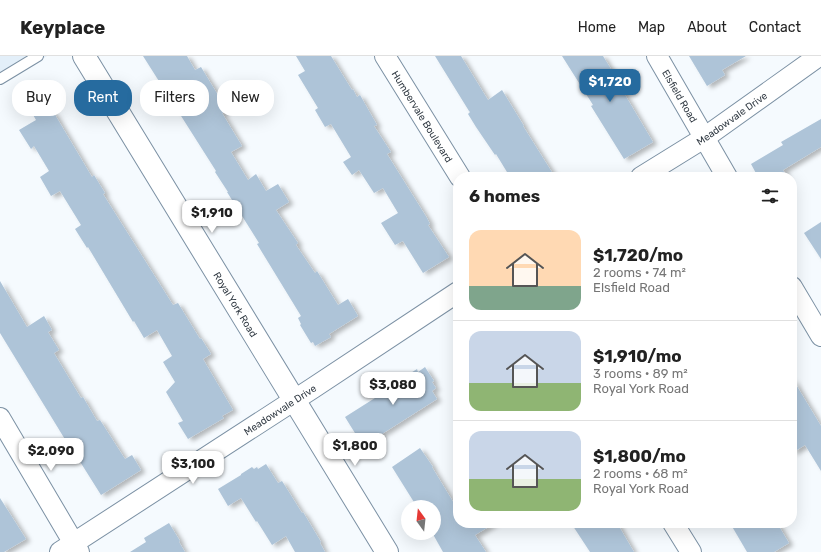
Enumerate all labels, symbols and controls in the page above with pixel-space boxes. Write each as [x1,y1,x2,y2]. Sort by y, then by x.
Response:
text: Keyplace [20,16,105,39]
text: Home [578,19,616,36]
text: Map [638,19,665,36]
text: About [687,19,727,36]
text: Contact [749,19,801,36]
street label: Elsfield Road [659,68,699,125]
street label: Humbervale Boulevard [389,69,455,165]
pin: $1,720 [577,69,643,103]
text: $1,720 [588,74,632,89]
chip: Buy [12,80,66,116]
chip: Rent [74,80,132,116]
chip: Filters [140,80,209,116]
chip: New [217,80,274,116]
street label: Meadowvale Drive [694,90,770,148]
icon: filters [759,185,781,207]
text: 6 homes [469,186,540,206]
pin: $1,910 [179,200,245,234]
text: $1,910 [191,205,233,220]
text: $1,720/mo [593,245,683,265]
icon: home [501,246,549,294]
text: 2 rooms · 74 m² [593,265,686,280]
street label: Royal York Road [210,270,259,340]
text: Elsfield Road [593,280,670,295]
text: $1,910/mo [593,346,682,366]
icon: home [501,347,549,395]
text: 3 rooms · 89 m² [593,366,688,381]
pin: $3,080 [360,372,426,406]
text: $3,080 [369,377,417,392]
text: Royal York Road [593,381,689,396]
street label: Meadowvale Drive [242,382,319,438]
pin: $1,800 [322,433,388,467]
pin: $2,090 [18,438,84,472]
text: $1,800 [332,438,378,453]
text: $2,090 [28,443,74,458]
text: $1,800/mo [593,446,686,466]
icon: home [501,447,549,495]
pin: $3,100 [160,451,226,485]
text: $3,100 [171,456,215,471]
text: 2 rooms · 68 m² [593,466,688,481]
text: Royal York Road [593,481,689,496]
north arrow [401,500,441,540]
map controls [401,500,441,540]

